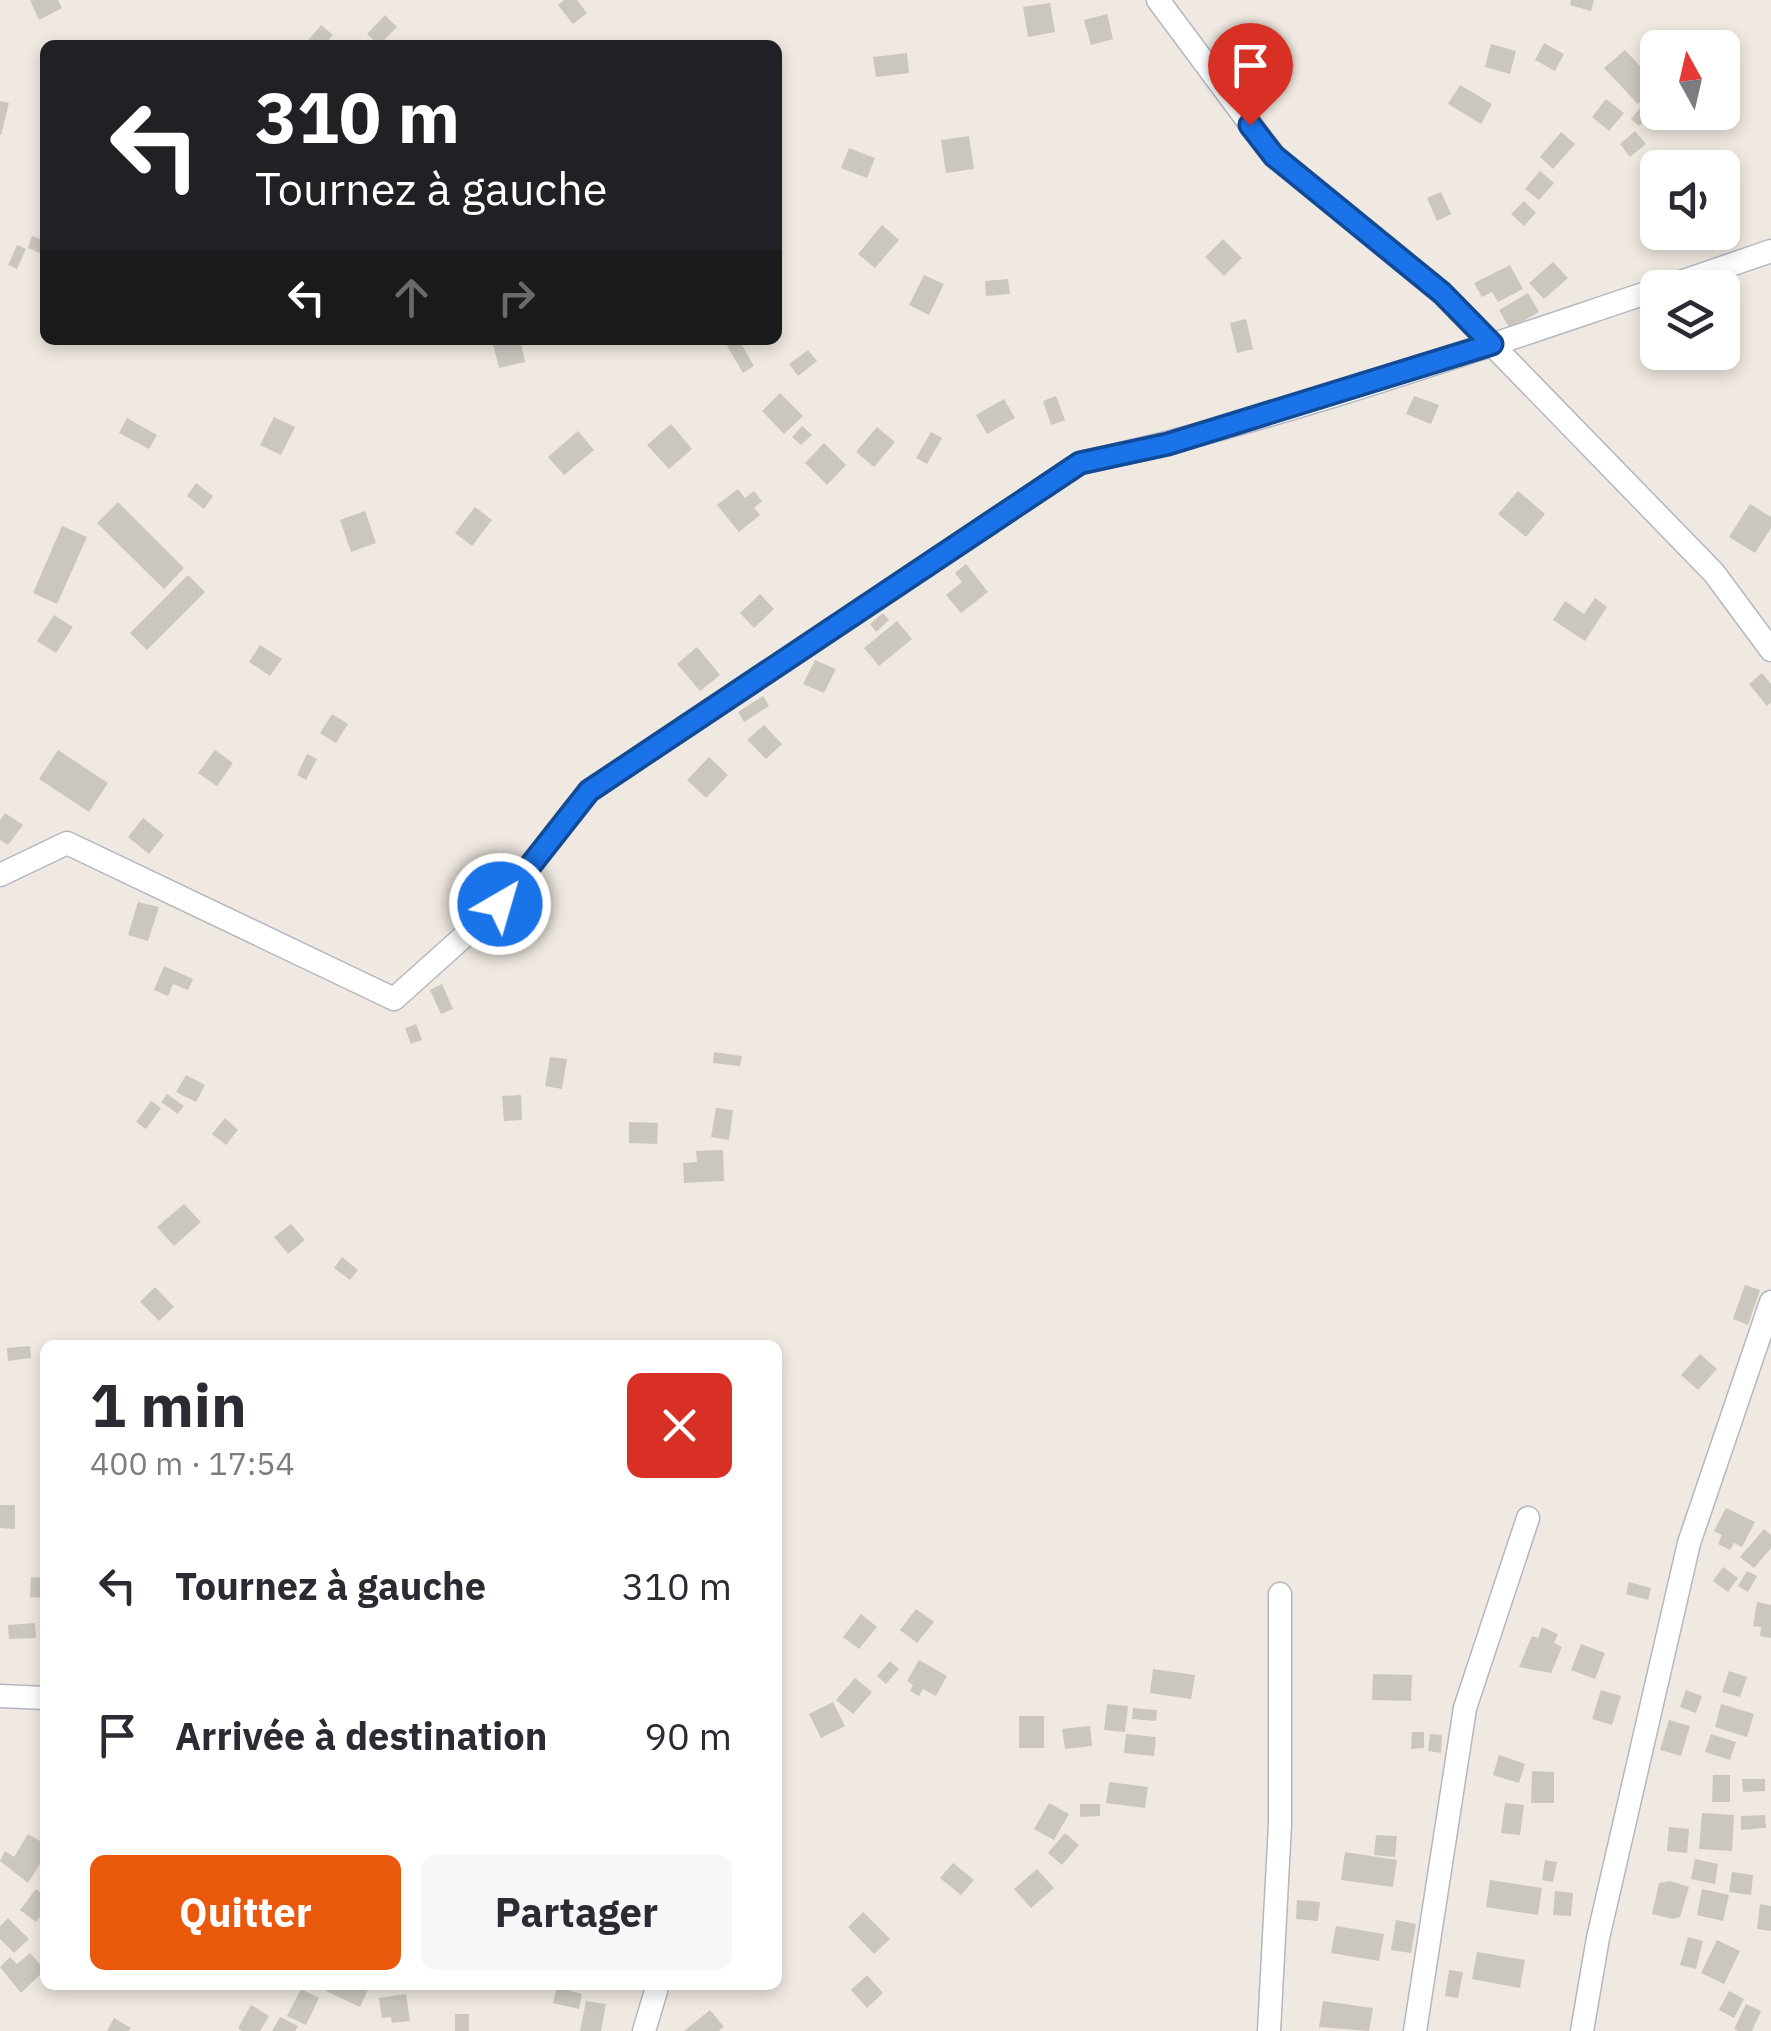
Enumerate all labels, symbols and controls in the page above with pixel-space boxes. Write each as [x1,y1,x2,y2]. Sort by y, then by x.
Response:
pin [1208,23,1293,126]
north arrow [1640,30,1740,130]
map controls [1640,30,1740,370]
icon: arrive [1223,38,1278,93]
text: 310 m [255,71,460,162]
icon: left [90,80,220,210]
button: sound [1640,150,1740,250]
text: Tournez à gauche [255,159,607,217]
icon: left [279,270,334,325]
icon: ahead [384,270,439,325]
icon: right [489,270,544,325]
button: layers [1640,270,1740,370]
position arrow [448,852,552,956]
text: 1 min [90,1365,247,1444]
button: close [627,1373,732,1478]
text: 400 m · 17:54 [90,1442,295,1484]
icon: left [90,1558,145,1613]
text: Tournez à gauche [175,1561,486,1610]
text: 310 m [621,1561,732,1610]
icon: arrive [90,1708,145,1763]
text: Arrivée à destination [175,1711,547,1760]
text: 90 m [644,1711,732,1760]
button: Quitter [90,1855,401,1970]
button: Partager [421,1855,732,1970]

